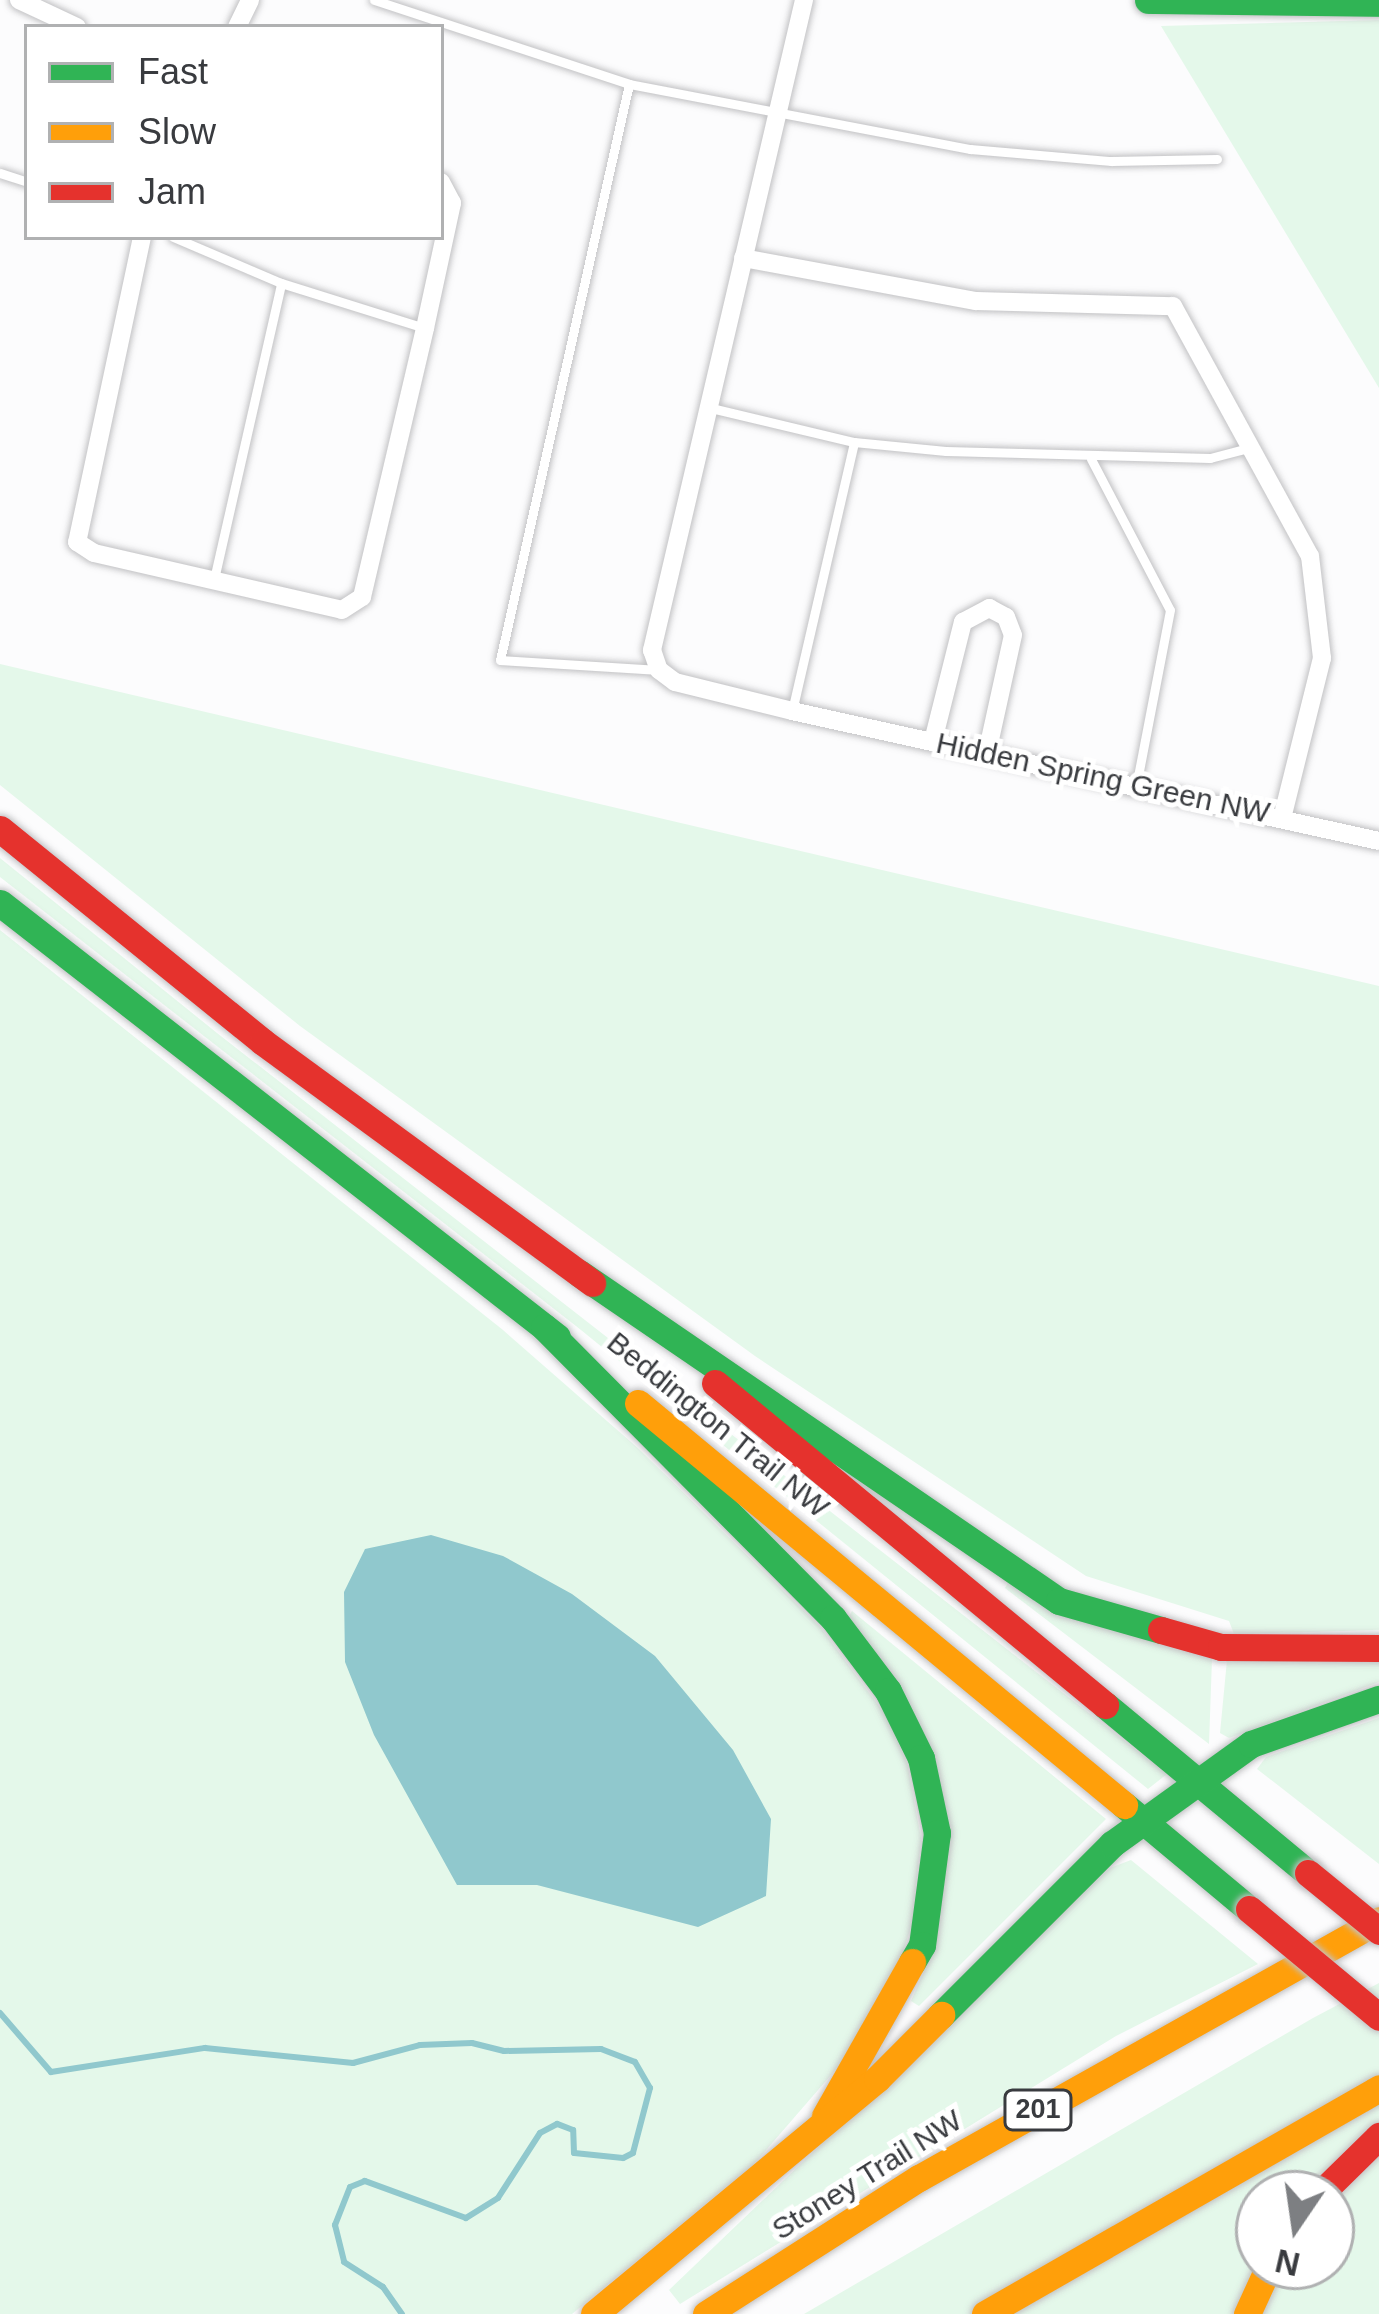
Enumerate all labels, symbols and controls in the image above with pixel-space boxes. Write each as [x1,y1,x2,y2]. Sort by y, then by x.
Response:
legend [24,24,444,240]
text: Fast [138,51,208,92]
text: Slow [138,111,216,152]
text: Jam [138,171,206,212]
street label: Hidden Spring Green NW [933,725,1273,831]
street label: Beddington Trail NW [600,1324,836,1526]
road number: 201 [1002,2089,1074,2131]
street label: Stoney Trail NW [765,2102,969,2248]
north arrow [1235,2170,1355,2290]
text: N [1272,2242,1303,2283]

